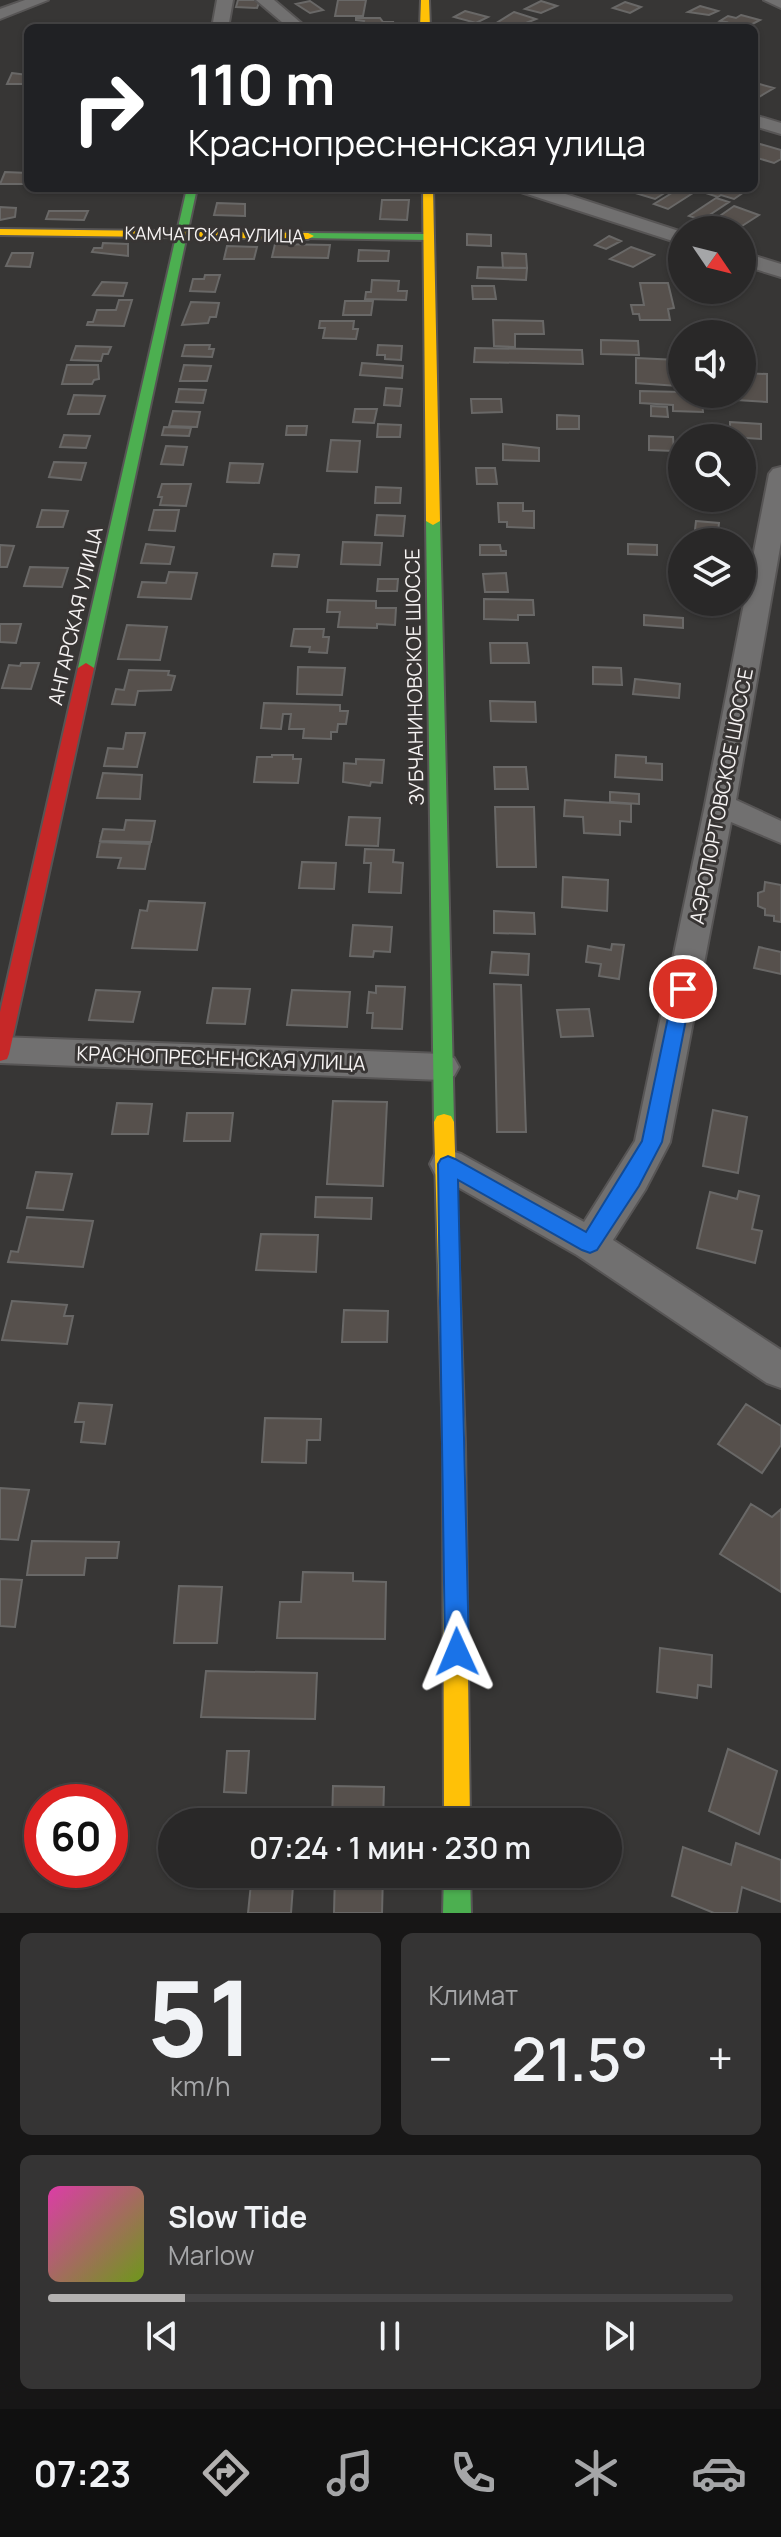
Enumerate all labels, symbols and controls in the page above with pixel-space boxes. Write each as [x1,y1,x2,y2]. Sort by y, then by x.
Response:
text: 110 m [188,45,335,122]
icon: right [56,56,160,160]
text: Краснопресненская улица [188,118,646,167]
north arrow [668,216,756,304]
map controls [668,216,756,616]
street label: КАМЧАТСКАЯ УЛИЦА [124,220,304,248]
button: sound [668,320,756,408]
button: search [668,424,756,512]
street label: АНГАРСКАЯ УЛИЦА [41,524,109,708]
button: layers [668,528,756,616]
street label: ЗУБЧАНИНОВСКОЕ ШОССЕ [398,548,430,806]
street label: АЭРОПОРТОВСКОЕ ШОССЕ [683,666,759,926]
pin [649,955,717,1023]
icon: arrive [661,967,705,1011]
street label: КРАСНОПРЕСНЕНСКАЯ УЛИЦА [76,1039,366,1077]
position arrow [415,1610,499,1694]
speed limit sign: 60 [24,1784,128,1888]
text: 07:24 · 1 мин · 230 m [249,1827,531,1868]
text: 51 [147,1945,254,2087]
text: Климат [429,1977,518,2013]
text: 21.5° [511,2017,649,2099]
text: − [429,2028,452,2088]
text: + [708,2028,733,2088]
text: km/h [170,2068,230,2104]
text: Slow Tide [168,2196,307,2237]
text: Marlow [168,2237,255,2273]
icon: previous [140,2314,184,2358]
icon: pause [368,2314,412,2358]
icon: next [597,2314,641,2358]
icon: directions [198,2445,254,2501]
icon: music [322,2445,378,2501]
icon: phone [445,2445,501,2501]
icon: climate [568,2445,624,2501]
icon: car [691,2445,747,2501]
text: 07:23 [34,2449,131,2498]

